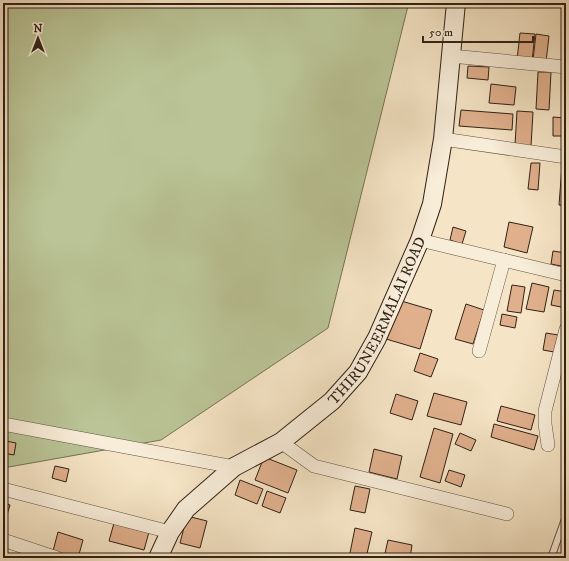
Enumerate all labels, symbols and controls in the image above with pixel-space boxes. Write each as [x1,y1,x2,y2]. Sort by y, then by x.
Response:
north arrow [18,18,58,58]
scale bar [423,18,533,44]
text: N [33,22,43,36]
text: 50 m [429,25,453,40]
street label: THIRUNEERMALAI ROAD [324,234,430,409]

